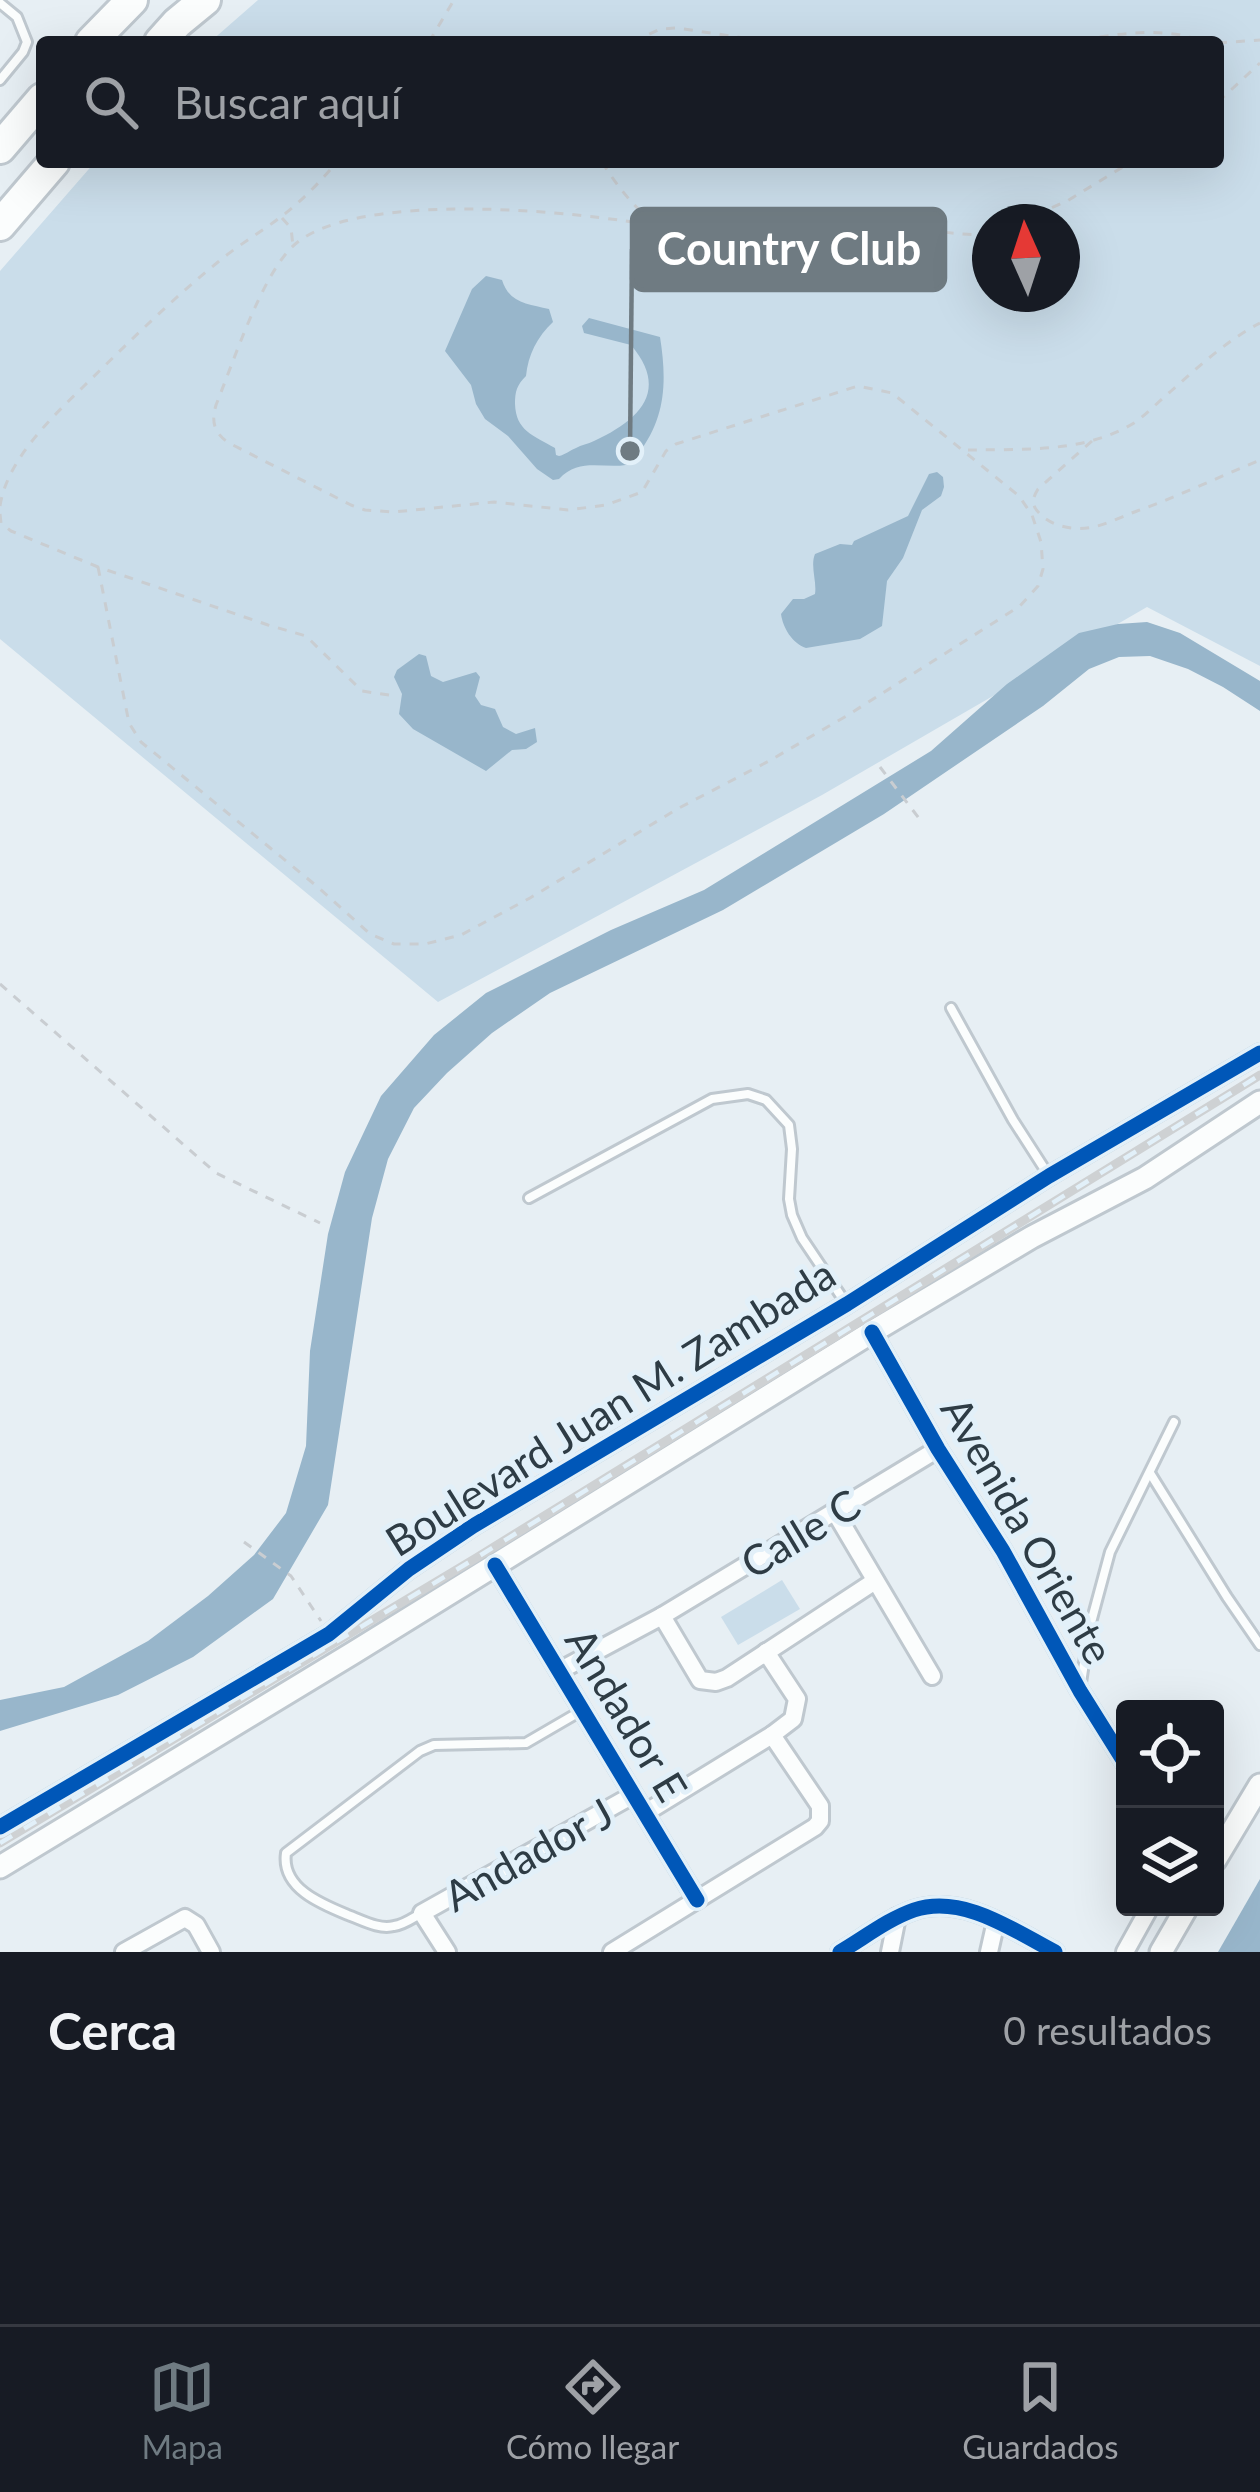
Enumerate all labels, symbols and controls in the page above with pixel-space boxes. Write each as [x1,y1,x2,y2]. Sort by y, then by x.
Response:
search box [36,36,1224,168]
icon: search [78,69,144,135]
text: Buscar aquí [174,75,401,129]
north arrow [972,204,1080,312]
callout: Country Club [632,209,945,290]
text: Country Club [657,221,921,275]
street label: Boulevard Juan M. Zambada [376,1248,844,1566]
street label: Avenida Oriente [931,1388,1125,1672]
street label: Calle C [732,1478,868,1588]
street label: Andador E [556,1618,698,1810]
map controls [1116,1700,1224,1916]
button: locate [1116,1700,1224,1808]
street label: Andador J [435,1787,621,1921]
button: layers [1116,1808,1224,1916]
text: Cerca [48,2000,177,2061]
text: 0 resultados [1003,2007,1212,2053]
tab: Mapa [141,2354,223,2466]
tab: Cómo llegar [506,2354,679,2466]
tab: Guardados [962,2354,1119,2466]

